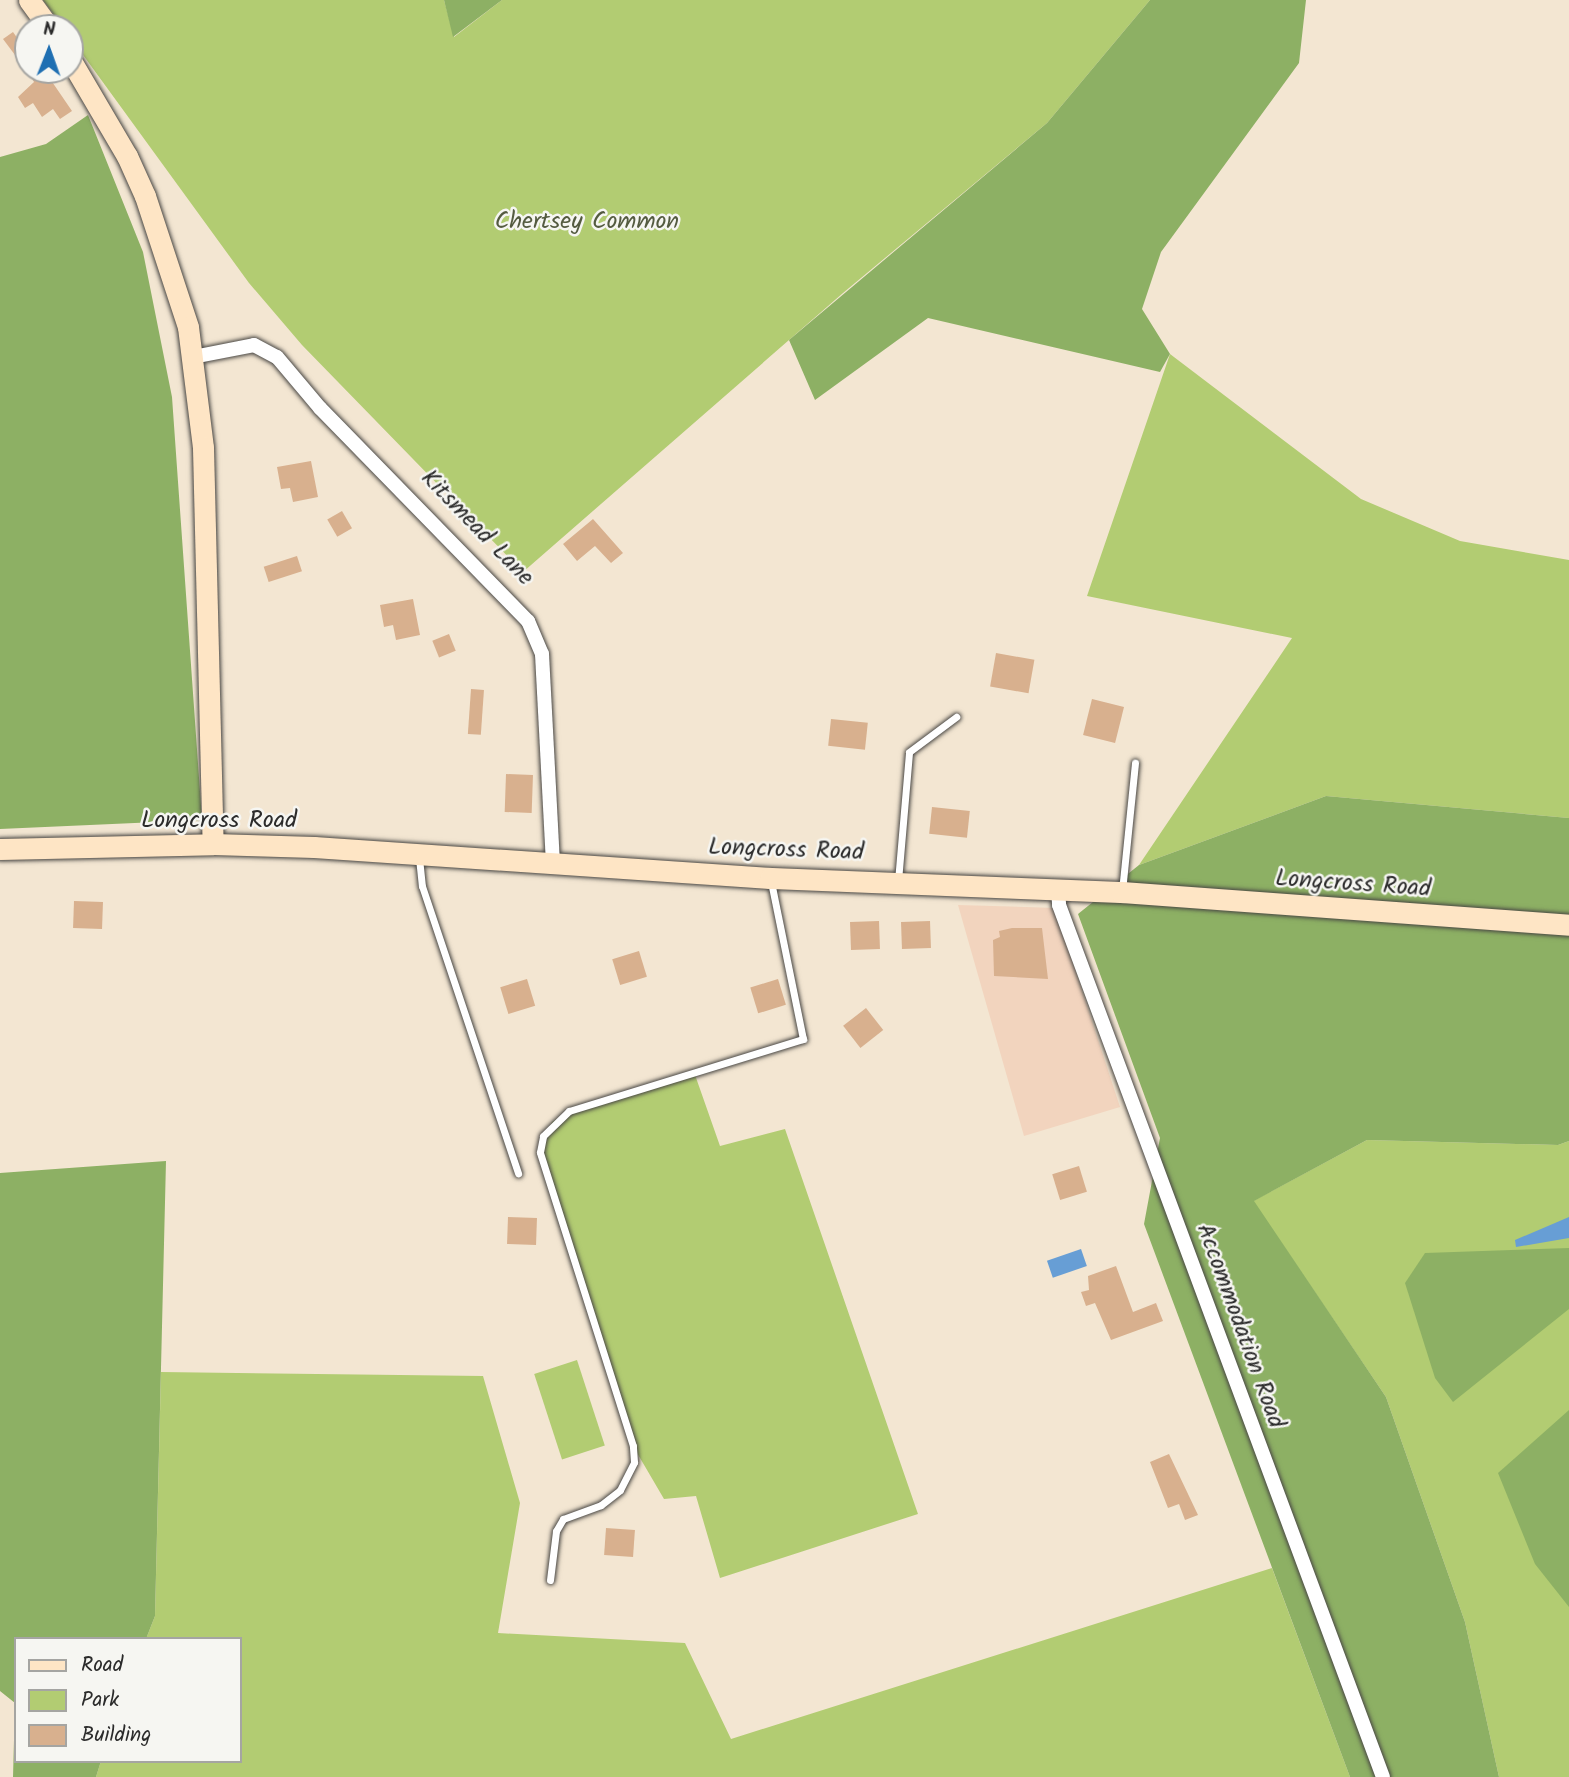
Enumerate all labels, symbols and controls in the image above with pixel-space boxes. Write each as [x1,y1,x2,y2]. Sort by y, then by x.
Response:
north arrow [14,14,84,84]
text: N [43,15,56,45]
park label: Chertsey Common [495,208,679,236]
street label: Kitsmead Lane [415,464,539,592]
street label: Longcross Road [141,807,297,835]
street label: Longcross Road [708,833,864,867]
street label: Longcross Road [1274,864,1432,904]
street label: Accommodation Road [1190,1220,1290,1432]
legend [14,1637,242,1763]
text: Road [81,1649,123,1682]
text: Park [81,1684,119,1717]
text: Building [81,1719,151,1752]

